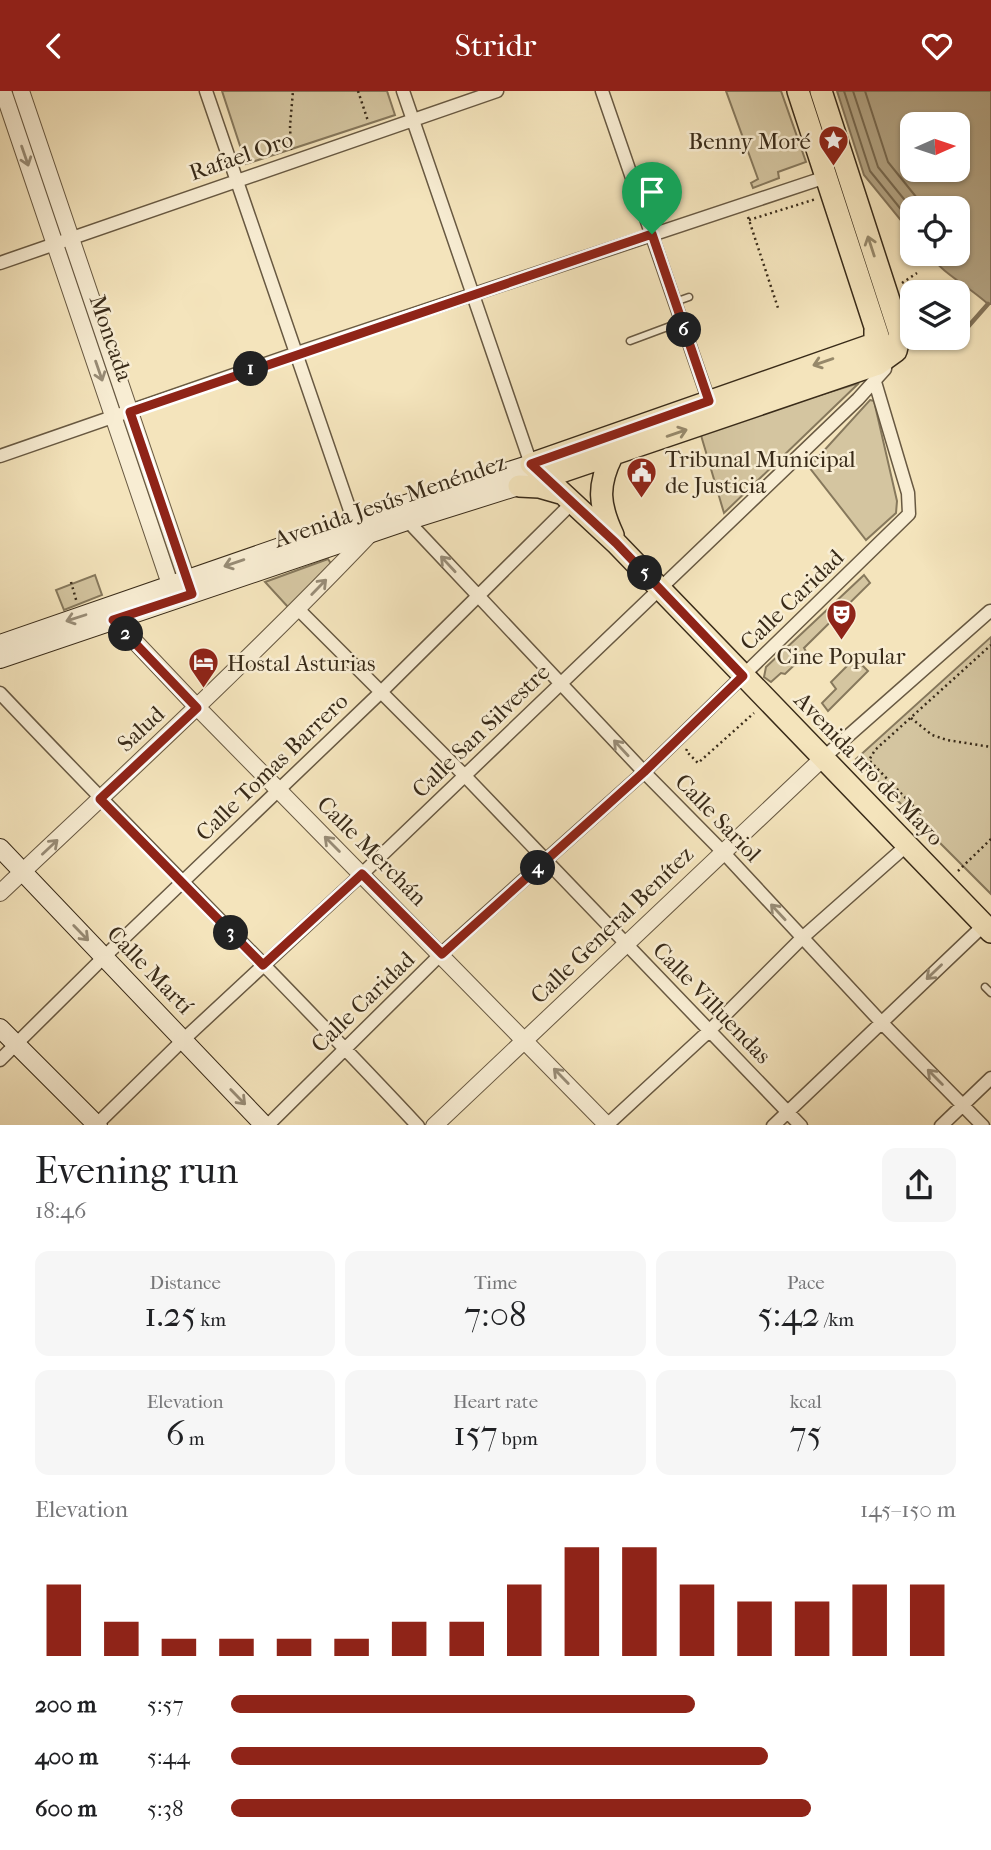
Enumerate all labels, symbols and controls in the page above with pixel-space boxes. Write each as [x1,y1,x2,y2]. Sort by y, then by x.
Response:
icon: back [35,27,73,65]
text: Stridr [455,27,536,64]
icon: heart [918,27,956,65]
north arrow [900,112,970,182]
map controls [900,112,970,350]
place icon: Benny Moré [817,124,851,168]
street label: Rafael Oro [186,126,296,186]
place label: Benny Moré [688,128,811,155]
one-way arrow [20,144,32,166]
pin [622,162,682,234]
icon: arrive [633,173,671,211]
button: locate [900,196,970,266]
one-way arrow [864,235,877,257]
button: layers [900,280,970,350]
street label: Moncada [84,291,138,385]
pin: 6 [666,313,702,347]
text: 6 [678,318,689,340]
pin: 1 [233,351,268,387]
text: 1 [247,357,254,379]
one-way arrow [813,357,835,369]
one-way arrow [94,359,106,381]
one-way arrow [665,426,687,438]
place label: Tribunal Municipal de Justicia [665,446,856,499]
street label: Avenida Jesús Menéndez [270,449,510,554]
public building icon: Tribunal Municipal de Justicia [625,455,659,499]
street label: Calle Caridad [735,544,850,656]
one-way arrow [440,555,456,573]
pin: 5 [628,555,662,591]
one-way arrow [223,558,245,570]
text: 5 [640,561,649,583]
one-way arrow [311,579,328,596]
theatre icon: Cine Popular [824,598,858,642]
one-way arrow [65,612,87,625]
pin: 2 [108,617,144,651]
text: 2 [121,622,130,644]
place label: Cine Popular [777,643,906,670]
hotel icon: Hostal Asturias [187,646,221,690]
place label: Hostal Asturias [227,650,376,677]
street label: Calle San Silvestre [407,659,555,803]
street label: Avenida 1ro de Mayo [788,686,949,851]
street label: Calle Tomas Barrero [190,688,354,846]
street label: Salud [112,700,170,757]
one-way arrow [612,740,629,757]
street label: Calle Sariol [669,768,767,868]
street label: Calle Merchán [312,791,433,912]
one-way arrow [324,836,341,853]
one-way arrow [41,838,58,855]
street label: Calle General Benítez [525,841,699,1009]
pin: 4 [520,851,556,885]
text: 4 [532,856,543,878]
one-way arrow [770,903,786,921]
pin: 3 [214,915,248,951]
street label: Calle Martí [102,920,199,1020]
text: 3 [227,921,234,943]
one-way arrow [72,924,89,941]
street label: Calle Villuendas [647,937,777,1069]
street label: Calle Caridad [306,946,421,1058]
one-way arrow [926,963,943,980]
one-way arrow [552,1068,569,1085]
one-way arrow [927,1068,944,1085]
one-way arrow [229,1088,246,1105]
text: Evening run [35,1148,238,1193]
button: share [882,1148,956,1222]
text: 18:46 [35,1197,86,1224]
text: Distance [149,1272,221,1294]
text: Time [474,1272,517,1294]
text: Pace [787,1272,825,1294]
text: 1.25 [144,1294,197,1335]
text: 7:08 [464,1294,527,1335]
text: 5:42 [758,1294,820,1335]
text: km [197,1309,226,1331]
text: /km [820,1309,854,1331]
text: Elevation [147,1391,224,1413]
text: Heart rate [453,1391,538,1413]
text: kcal [790,1391,822,1413]
text: 6 [166,1413,185,1454]
text: 157 [453,1413,498,1454]
text: 75 [790,1413,822,1454]
text: m [185,1428,205,1450]
text: bpm [498,1428,538,1450]
text: Elevation [35,1496,128,1523]
text: 145–150 m [860,1496,956,1523]
text: 200 m [35,1691,96,1718]
text: 5:57 [147,1691,184,1718]
text: 400 m [35,1743,98,1770]
text: 5:44 [147,1743,190,1770]
text: 600 m [35,1795,97,1822]
text: 5:38 [147,1795,184,1822]

